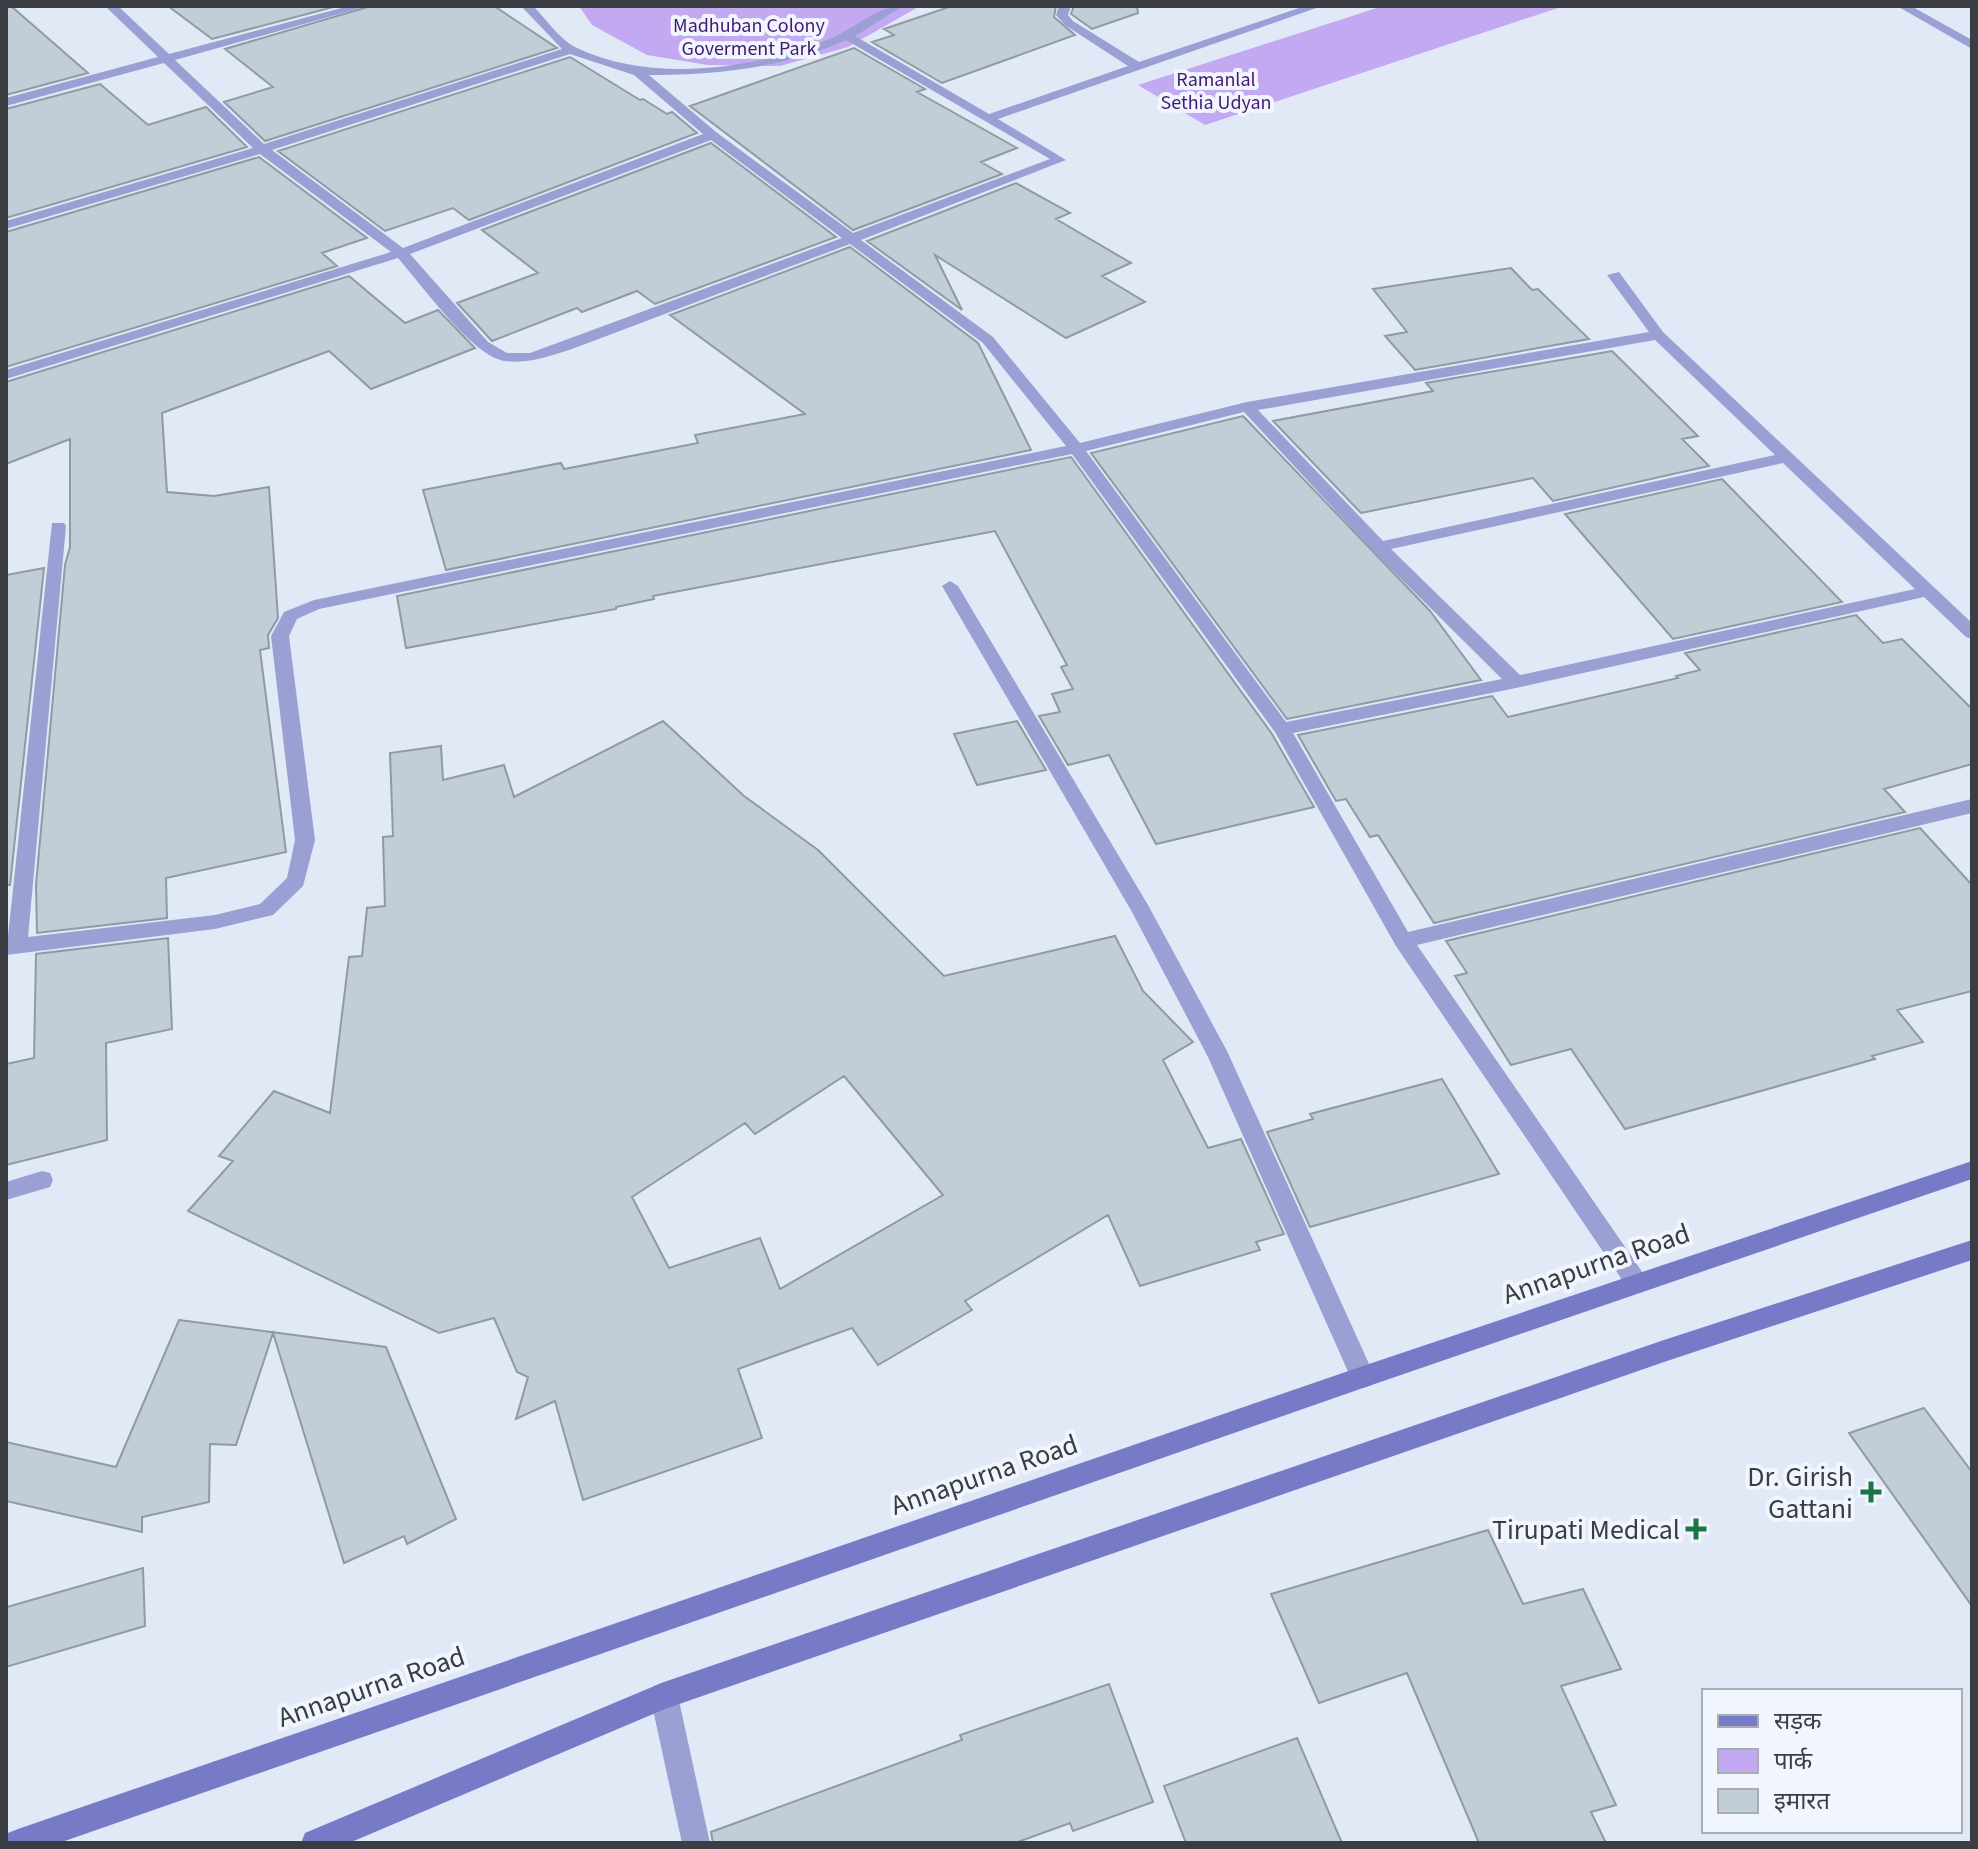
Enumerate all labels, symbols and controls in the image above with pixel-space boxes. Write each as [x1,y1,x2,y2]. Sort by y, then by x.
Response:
park label: Madhuban Colony Goverment Park [673,12,826,63]
park label: Ramanlal Sethia Udyan [1161,66,1272,117]
street label: Annapurna Road [1497,1213,1695,1315]
street label: Annapurna Road [885,1424,1083,1526]
place label: Dr. Girish Gattani [1747,1457,1853,1529]
marker: Dr. Girish Gattani [1860,1481,1882,1503]
place label: Tirupati Medical [1492,1510,1680,1550]
marker: Tirupati Medical [1687,1520,1705,1538]
street label: Annapurna Road [272,1636,470,1738]
legend [1702,1689,1962,1833]
text: सड़क [1774,1704,1822,1739]
text: पार्क [1774,1744,1813,1779]
text: इमारत [1774,1784,1831,1819]

